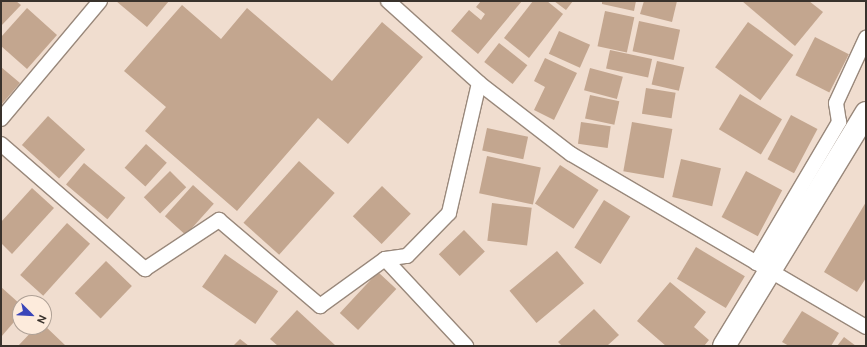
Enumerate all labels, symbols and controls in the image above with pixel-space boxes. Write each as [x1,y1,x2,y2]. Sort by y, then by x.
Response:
north arrow [12,295,52,335]
text: N [35,313,49,326]

